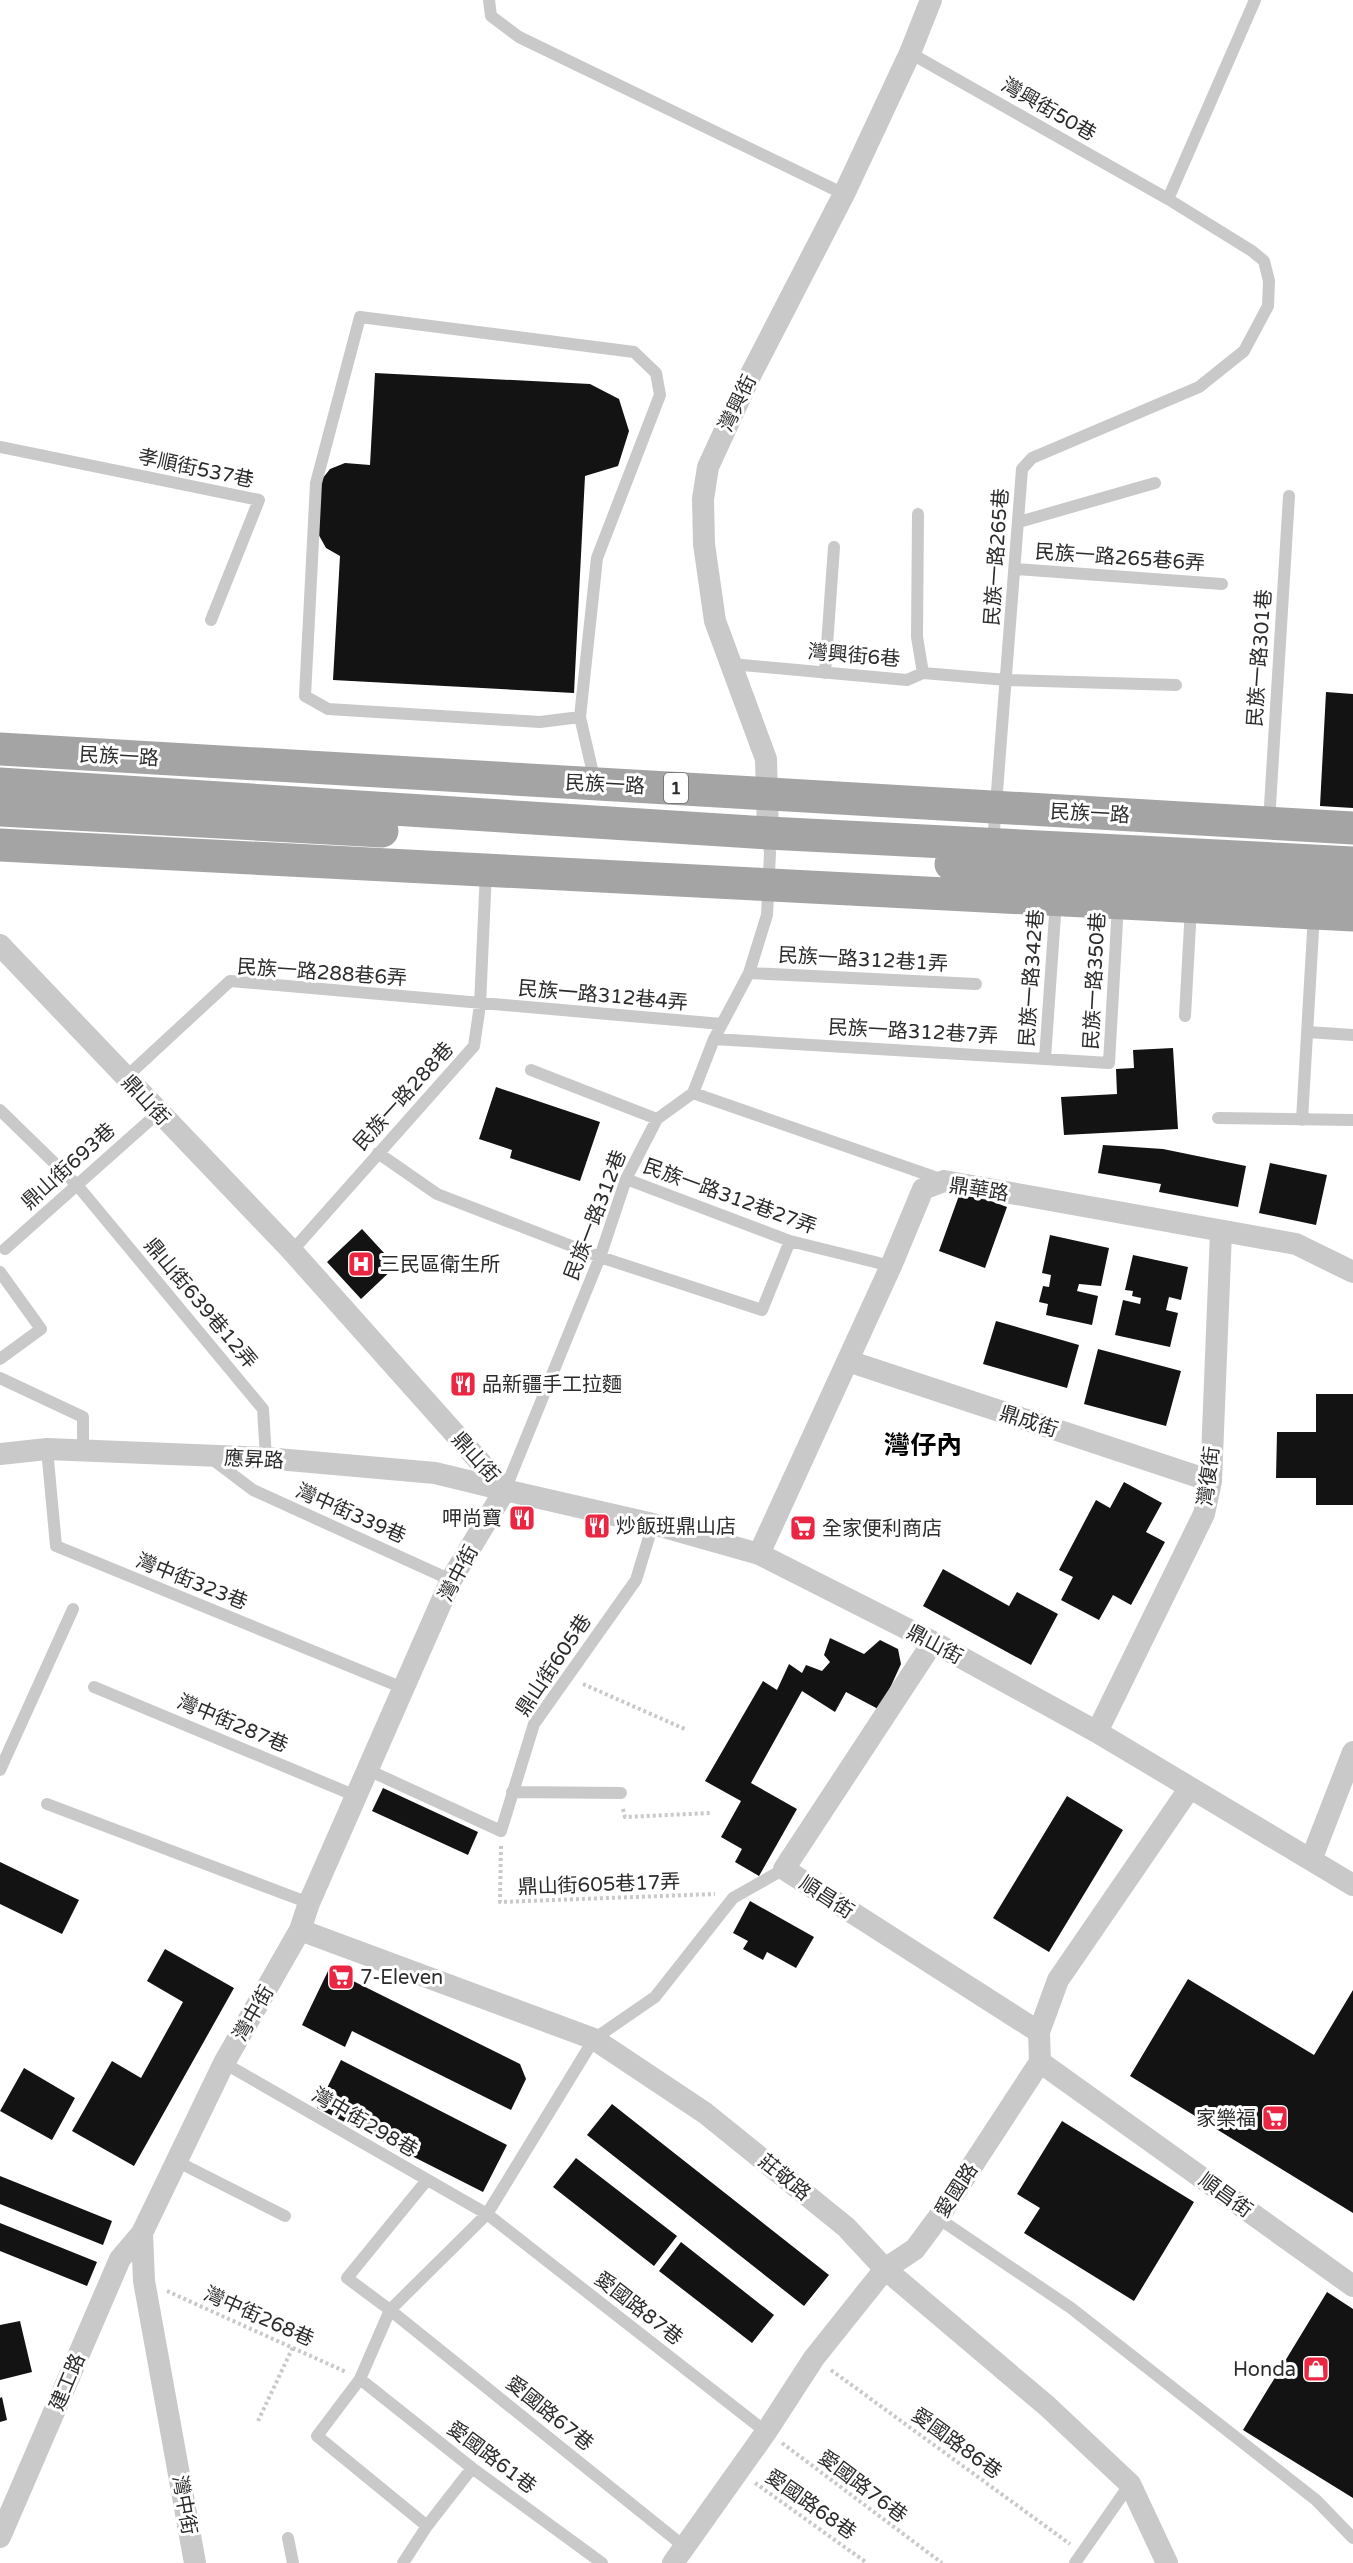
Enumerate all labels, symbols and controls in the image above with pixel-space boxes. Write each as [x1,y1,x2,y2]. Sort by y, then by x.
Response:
street label: 灣興街50巷 [997,73,1100,147]
street label: 灣興街 [714,371,762,436]
street label: 孝順街537巷 [136,445,256,493]
street label: 民族一路265巷 [980,488,1014,627]
street label: 民族一路265巷6弄 [1034,540,1206,576]
street label: 民族一路301巷 [1243,589,1277,728]
street label: 灣興街6巷 [807,640,901,672]
street label: 民族一路 [78,743,160,771]
street label: 民族一路 [564,771,646,799]
road number: 1 [664,773,688,803]
street label: 民族一路 [1049,800,1131,828]
street label: 民族一路342巷 [1015,909,1049,1048]
street label: 民族一路350巷 [1079,912,1111,1050]
street label: 民族一路312巷1弄 [777,944,949,976]
street label: 民族一路288巷6弄 [236,955,408,991]
street label: 民族一路312巷4弄 [517,977,689,1015]
street label: 民族一路312巷7弄 [827,1016,999,1048]
street label: 民族一路288巷 [349,1037,459,1156]
street label: 鼎山街 [116,1071,175,1131]
street label: 鼎山街693巷 [17,1118,120,1215]
street label: 民族一路312巷 [560,1147,632,1284]
street label: 民族一路312巷27弄 [640,1154,820,1239]
street label: 鼎華路 [947,1173,1010,1207]
street label: 鼎山街639巷12弄 [139,1234,262,1374]
hospital icon: 三民區衛生所 [346,1249,376,1279]
place label: 三民區衛生所 [380,1253,500,1277]
restaurant icon: 品新疆手工拉麵 [448,1369,478,1399]
place label: 品新疆手工拉麵 [482,1373,622,1397]
street label: 鼎成街 [996,1401,1061,1443]
street label: 鼎山街 [446,1427,504,1488]
district label: 灣仔內 [884,1430,962,1461]
street label: 灣復街 [1193,1445,1225,1507]
street label: 應昇路 [223,1446,285,1474]
street label: 灣中街339巷 [292,1479,409,1549]
restaurant icon: 呷尚寶 [507,1503,537,1533]
place label: 呷尚寶 [442,1507,502,1531]
restaurant icon: 炒飯班鼎山店 [582,1511,612,1541]
supermarket icon: 全家便利商店 [788,1513,818,1543]
place label: 炒飯班鼎山店 [616,1515,736,1539]
place label: 全家便利商店 [822,1517,942,1541]
street label: 灣中街 [434,1541,484,1606]
street label: 灣中街323巷 [133,1549,251,1615]
street label: 鼎山街605巷 [511,1610,597,1721]
street label: 鼎山街 [902,1620,967,1670]
street label: 灣中街287巷 [174,1690,291,1758]
street label: 鼎山街605巷17弄 [517,1870,681,1900]
street label: 順昌街 [795,1871,858,1924]
supermarket icon: 7-Eleven [326,1962,356,1992]
place label: 7-Eleven [360,1966,443,1990]
street label: 灣中街 [228,1982,279,2045]
street label: 灣中街298巷 [308,2083,421,2163]
supermarket icon: 家樂福 [1260,2103,1290,2133]
place label: 家樂福 [1196,2107,1256,2131]
street label: 莊敬路 [754,2150,815,2206]
street label: 愛國路 [930,2159,983,2222]
street label: 順昌街 [1194,2168,1257,2223]
street label: 愛國路87巷 [590,2267,687,2351]
street label: 灣中街268巷 [200,2282,317,2352]
street label: 建工路 [45,2350,91,2415]
shop icon: Honda [1301,2354,1331,2384]
place label: Honda [1233,2358,1296,2382]
street label: 愛國路67巷 [501,2371,598,2456]
street label: 愛國路86巷 [907,2403,1006,2484]
street label: 愛國路61巷 [442,2417,541,2499]
street label: 愛國路76巷 [813,2446,912,2528]
street label: 愛國路68巷 [760,2465,860,2545]
street label: 灣中街 [167,2474,201,2537]

